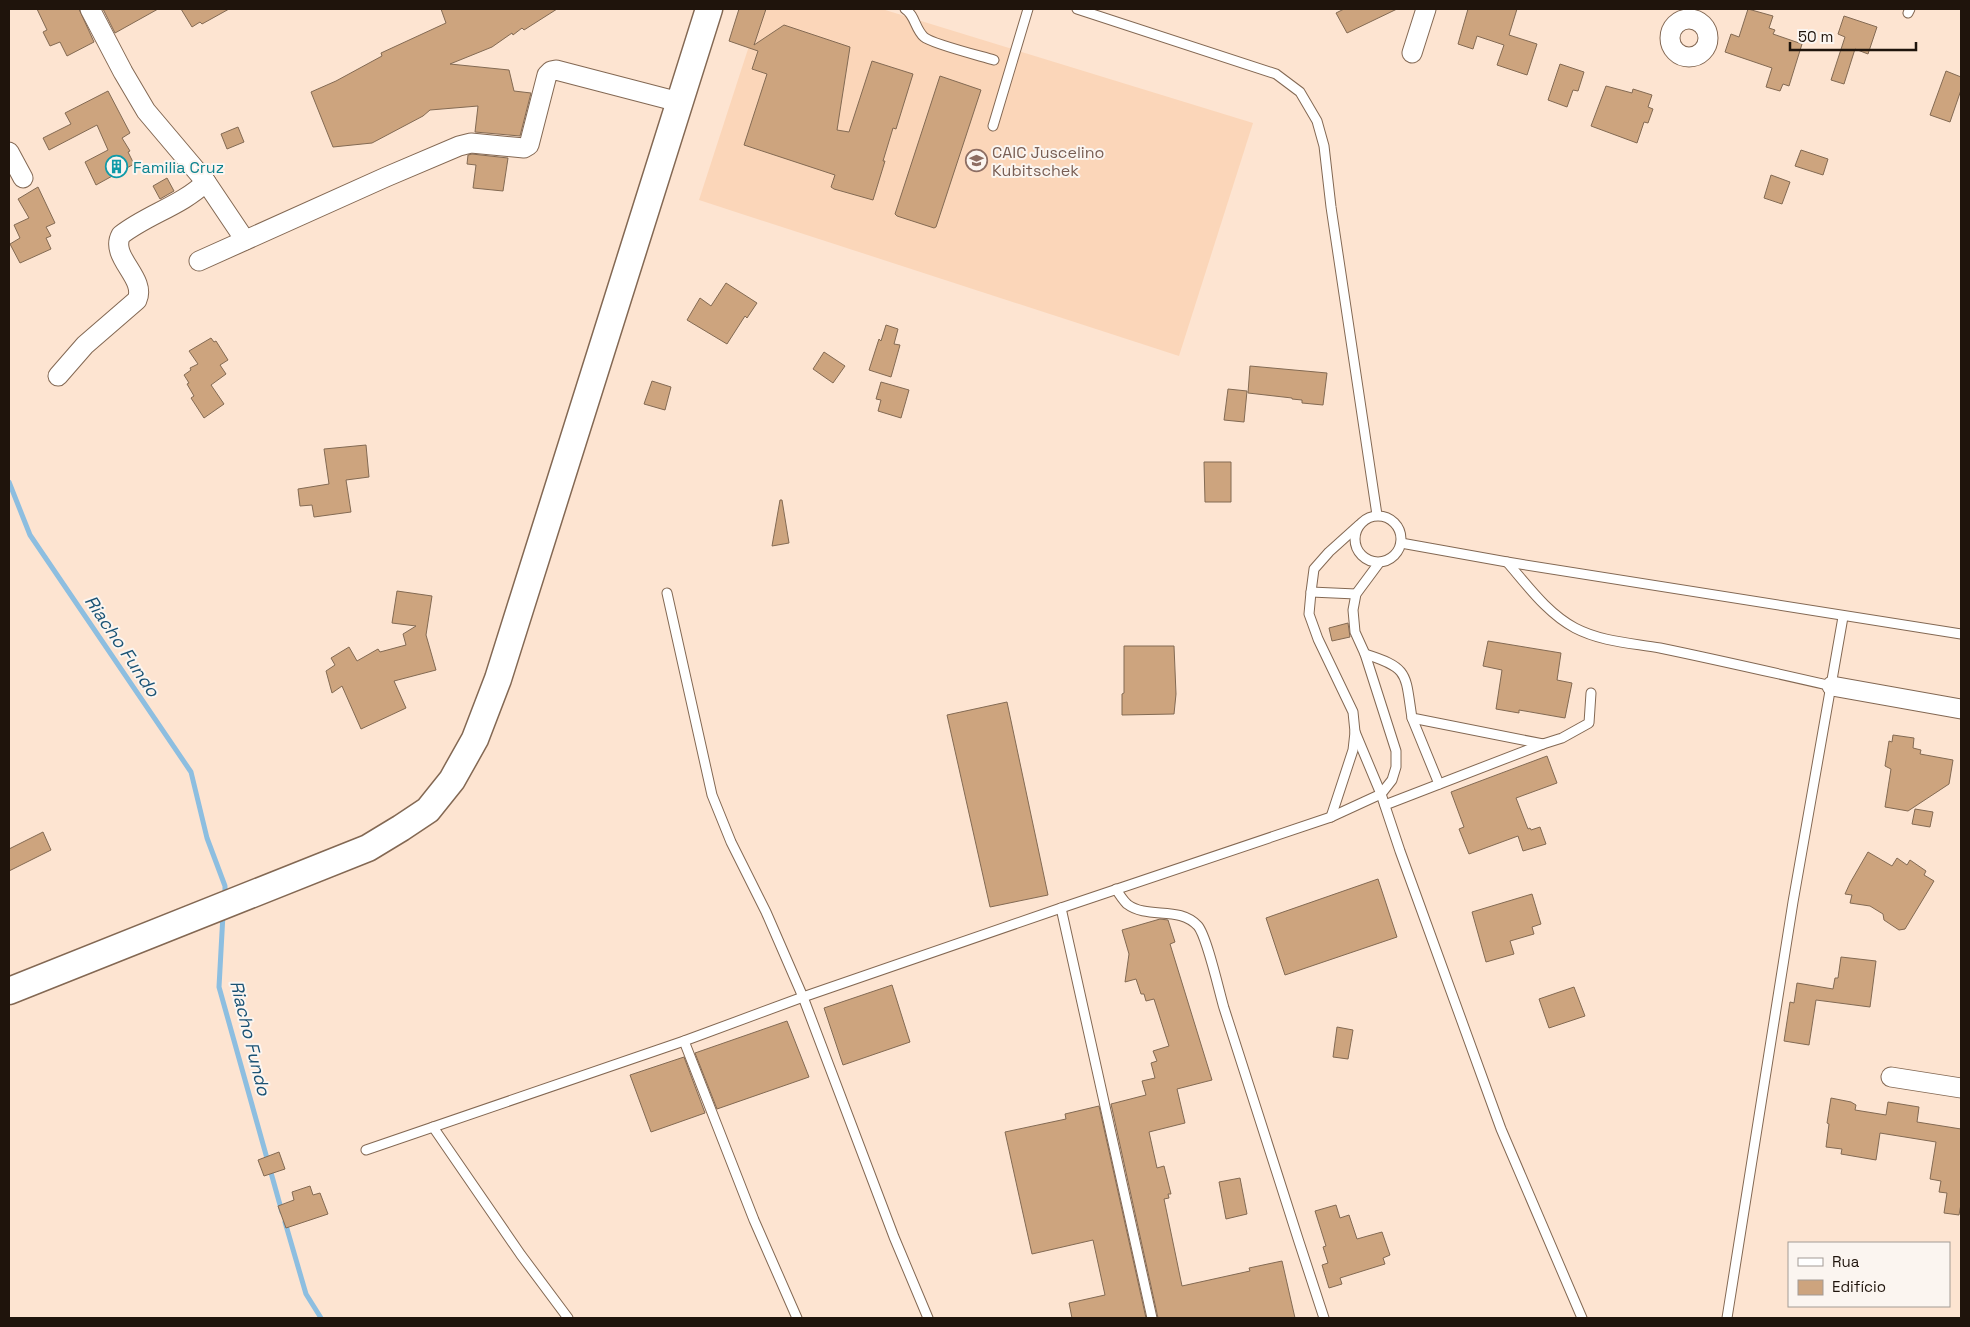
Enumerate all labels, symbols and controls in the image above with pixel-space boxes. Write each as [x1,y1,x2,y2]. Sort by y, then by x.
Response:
scale bar [1790,20,1916,52]
text: 50 m [1798,27,1833,46]
place label: CAIC Juscelino Kubitschek [992,142,1104,181]
school or university icon: CAIC Juscelino Kubitschek [964,149,988,173]
building icon: Familia Cruz [105,155,129,179]
place label: Familia Cruz [133,157,224,178]
water label: Riacho Fundo [80,590,165,702]
water label: Riacho Fundo [225,978,276,1099]
legend [1788,1242,1950,1307]
text: Rua [1832,1252,1860,1271]
text: Edifício [1832,1277,1886,1296]

